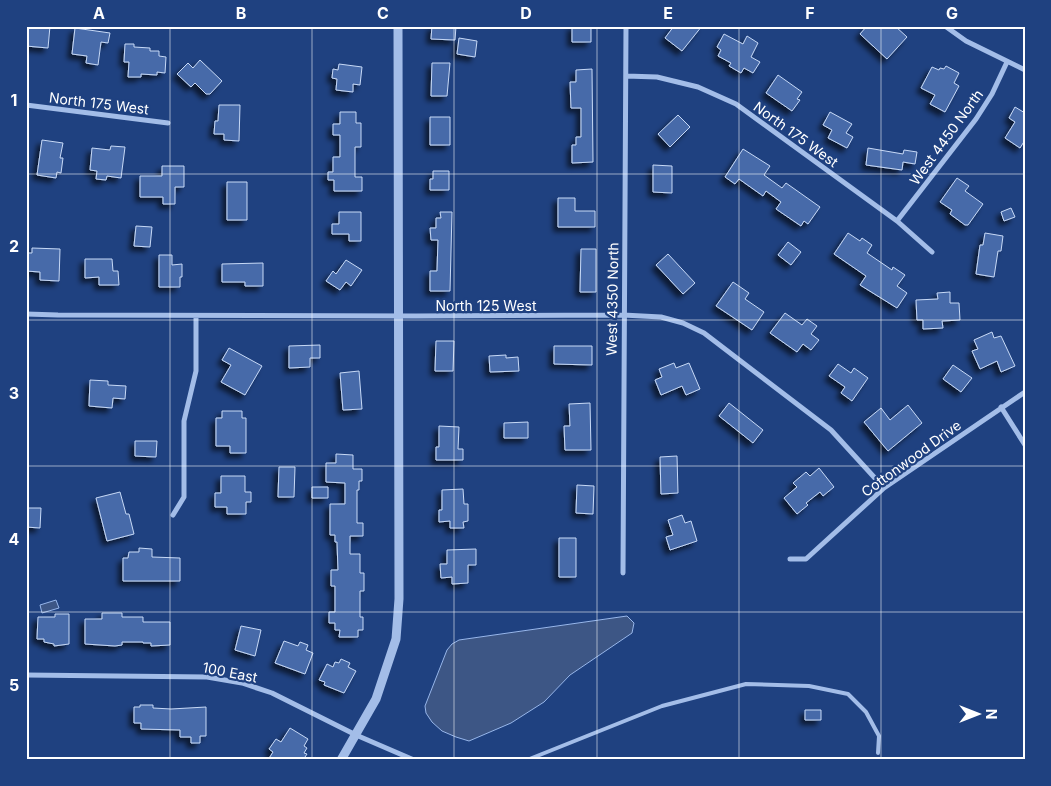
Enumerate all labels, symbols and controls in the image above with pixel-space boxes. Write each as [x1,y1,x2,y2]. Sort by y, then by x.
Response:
text: A [93,3,105,23]
text: B [236,3,246,23]
text: C [377,3,389,23]
text: D [520,3,532,23]
text: E [663,3,673,23]
text: F [805,3,815,23]
text: G [946,3,958,23]
street label: West 4450 North [906,86,986,188]
street label: North 175 West [48,88,150,118]
text: 1 [11,90,17,110]
street label: North 175 West [750,98,842,171]
text: 2 [9,236,19,256]
street label: West 4350 North [603,242,621,356]
street label: North 125 West [435,297,537,314]
text: 3 [9,383,19,403]
street label: Cottonwood Drive [858,416,964,500]
text: 4 [9,529,20,549]
street label: 100 East [201,658,259,686]
text: 5 [9,675,19,695]
north arrow [954,688,1004,738]
text: N [983,709,1000,719]

